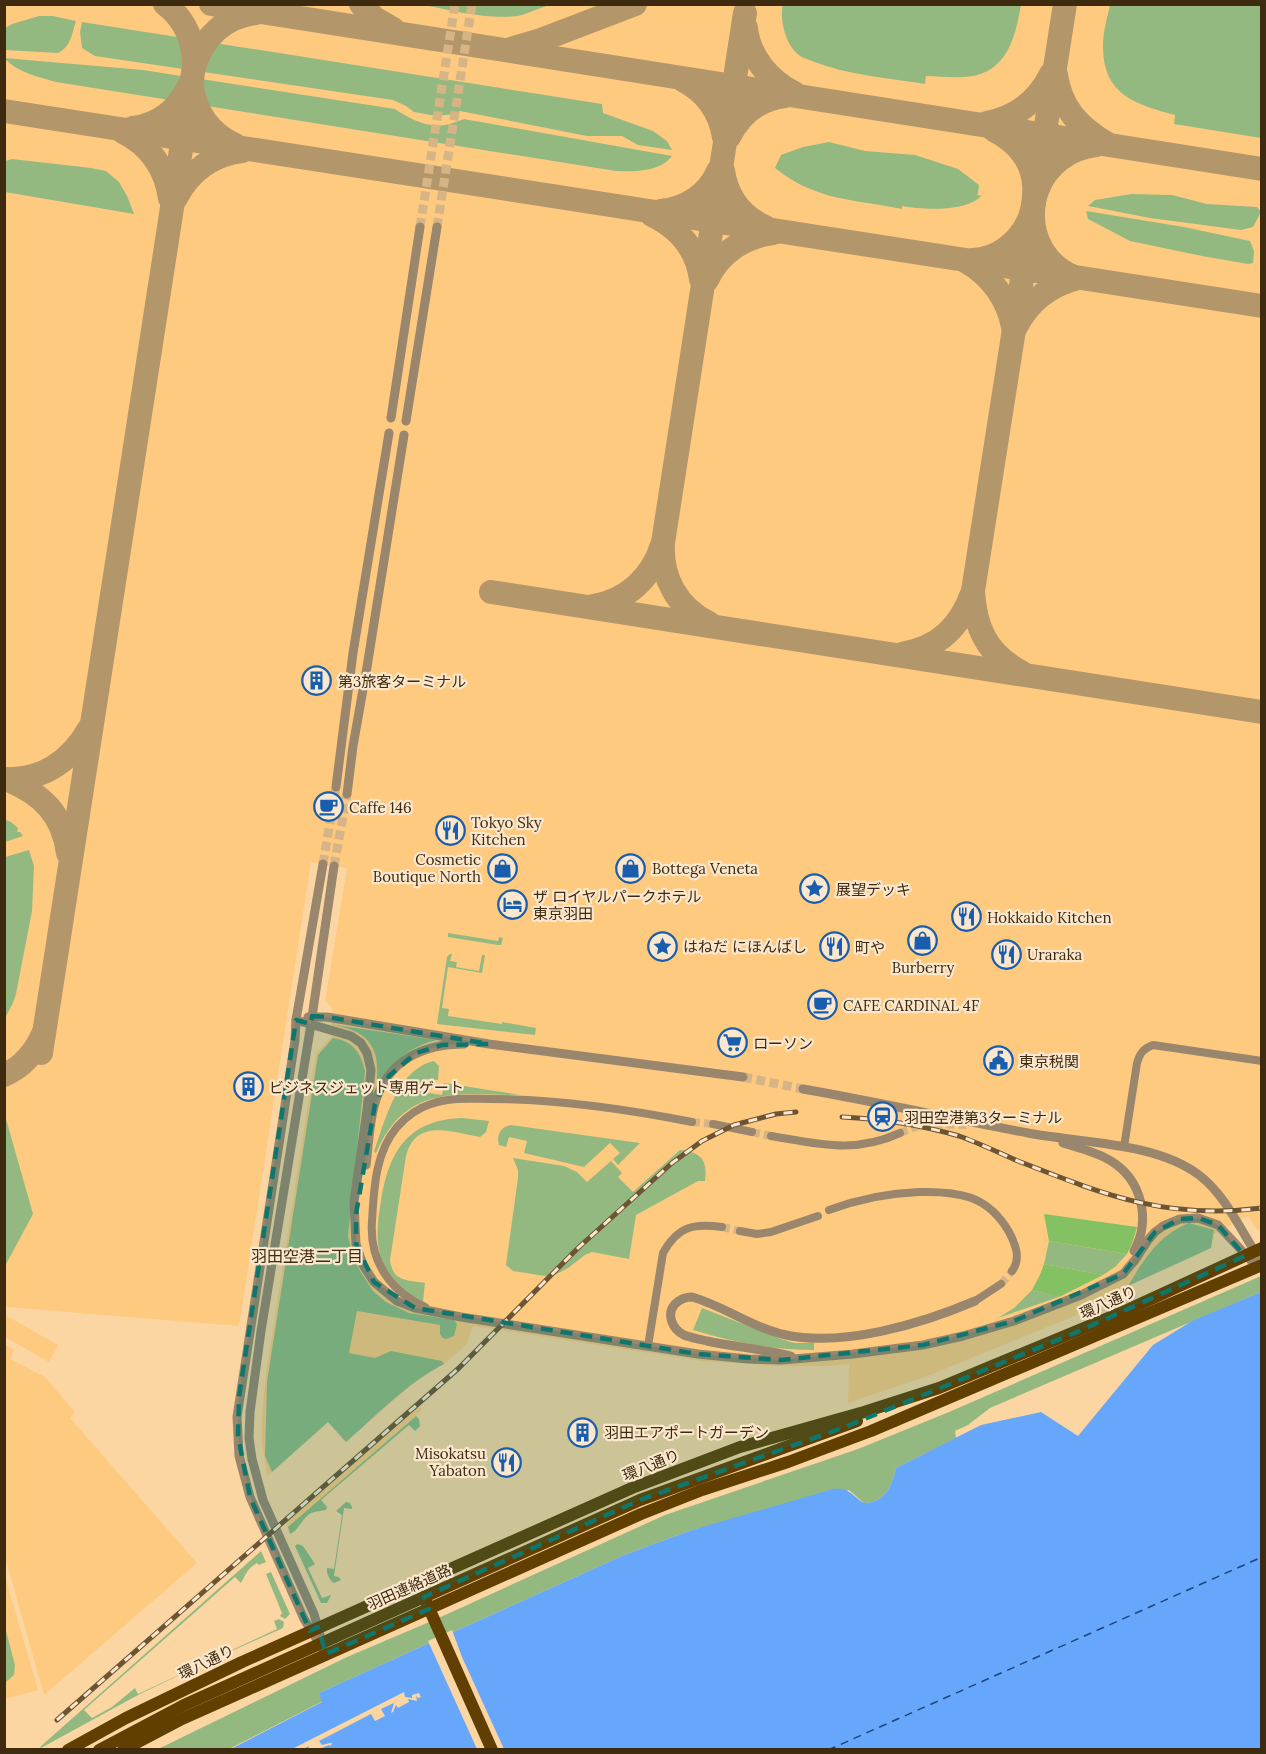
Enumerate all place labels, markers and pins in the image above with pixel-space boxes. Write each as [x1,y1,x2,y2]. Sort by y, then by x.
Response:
building icon: 第3旅客ターミナル [301,665,333,697]
place label: 第3旅客ターミナル [338,672,466,691]
cafe icon: Caffe 146 [312,791,344,823]
place label: Caffe 146 [349,798,412,817]
place label: Tokyo Sky Kitchen [471,813,542,849]
restaurant icon: Tokyo Sky Kitchen [434,815,466,847]
place label: Cosmetic Boutique North [373,850,481,886]
shop icon: Cosmetic Boutique North [486,852,518,884]
shop icon: Bottega Veneta [615,852,647,884]
place label: Bottega Veneta [652,859,758,878]
place icon: 展望デッキ [799,873,831,905]
place label: 展望デッキ [836,880,911,899]
place label: ザ ロイヤルパークホテル 東京羽田 [533,887,702,923]
hotel icon: ザ ロイヤルパークホテル 東京羽田 [496,889,528,921]
restaurant icon: Hokkaido Kitchen [950,901,982,933]
place label: Hokkaido Kitchen [987,908,1112,927]
shop icon: Burberry [907,924,939,956]
place icon: はねだ にほんばし [646,930,678,962]
restaurant icon: 町や [818,931,850,963]
place label: はねだ にほんばし [683,937,807,956]
place label: 町や [855,938,885,957]
restaurant icon: Uraraka [990,938,1022,970]
place label: Uraraka [1027,945,1083,964]
place label: Burberry [892,958,954,977]
cafe icon: CAFE CARDINAL 4F [806,989,838,1021]
place label: CAFE CARDINAL 4F [843,996,979,1015]
supermarket icon: ローソン [716,1027,748,1059]
place label: ローソン [753,1034,813,1053]
public building icon: 東京税関 [982,1045,1014,1077]
place label: 東京税関 [1019,1052,1079,1071]
building icon: ビジネスジェット専用ゲート [232,1071,264,1103]
place label: ビジネスジェット専用ゲート [269,1078,464,1097]
station icon: 羽田空港第3ターミナル [867,1101,899,1133]
place label: 羽田空港第3ターミナル [904,1108,1062,1127]
building icon: 羽田エアポートガーデン [567,1416,599,1448]
place label: 羽田エアポートガーデン [604,1423,769,1442]
place label: Misokatsu Yabaton [415,1444,486,1480]
restaurant icon: Misokatsu Yabaton [491,1446,523,1478]

